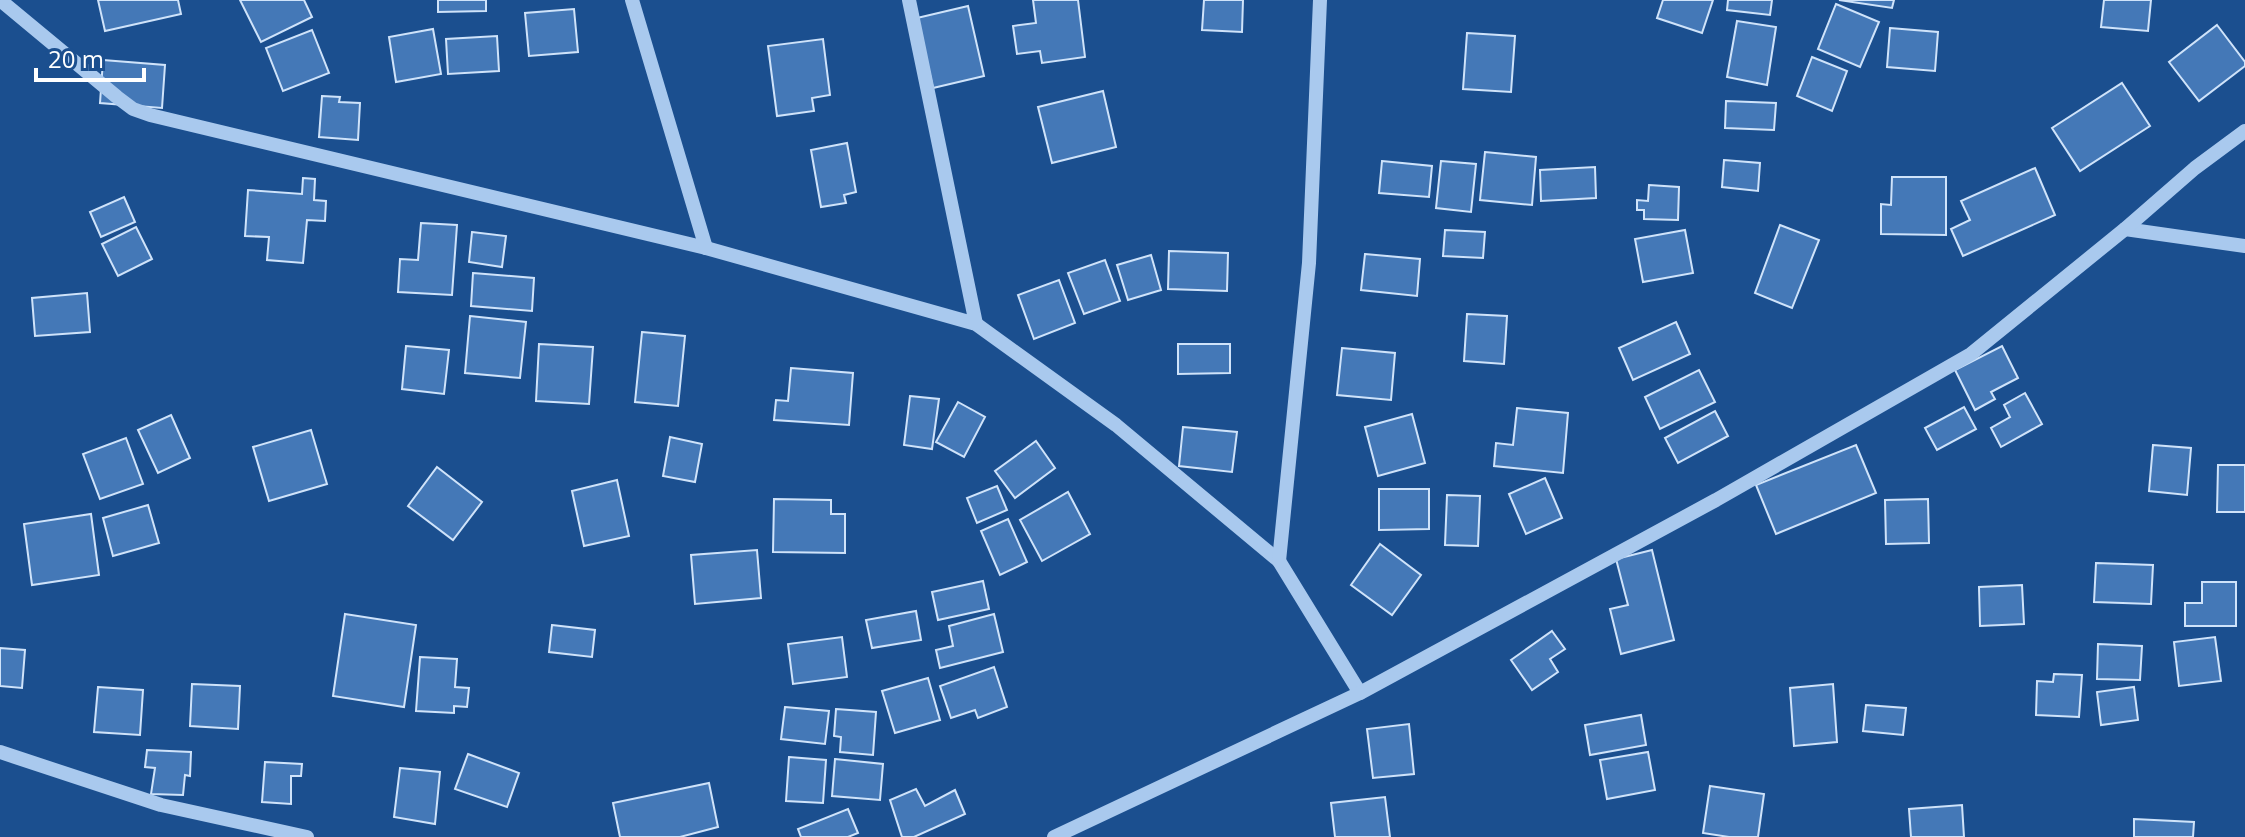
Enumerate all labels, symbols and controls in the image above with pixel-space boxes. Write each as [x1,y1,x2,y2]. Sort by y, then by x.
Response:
scale bar [36,32,144,82]
text: 20 m [48,42,104,75]

